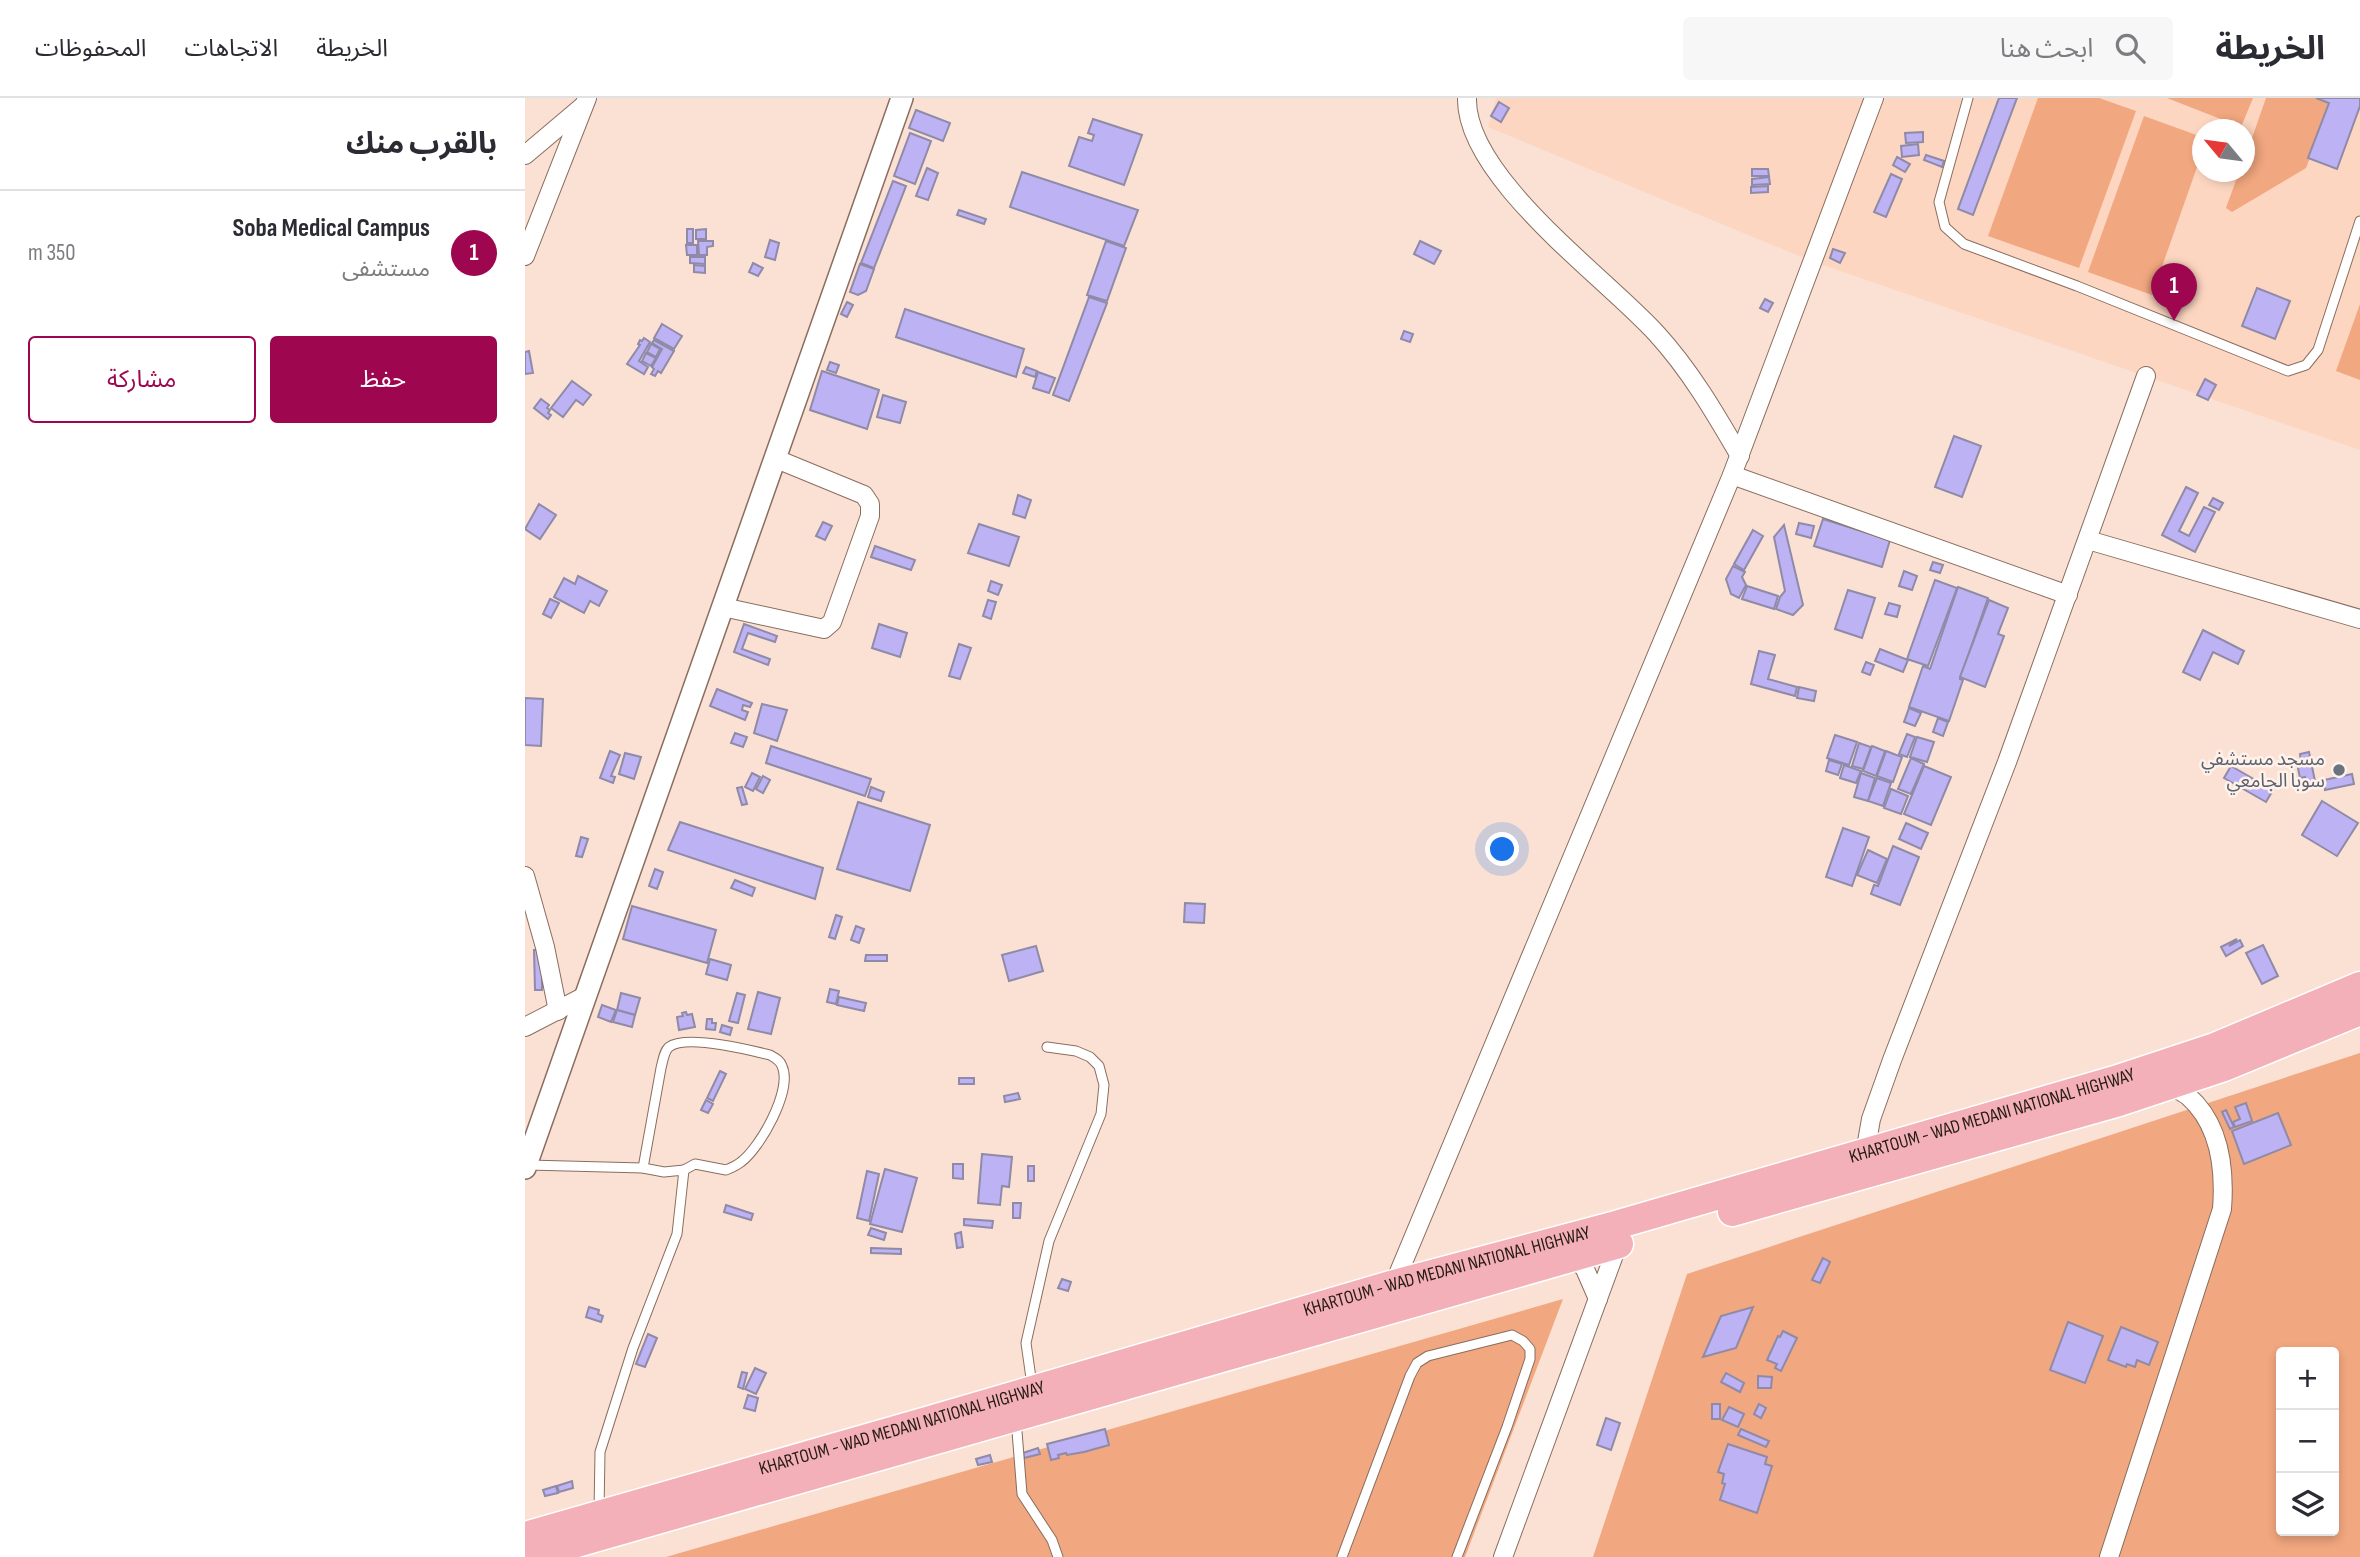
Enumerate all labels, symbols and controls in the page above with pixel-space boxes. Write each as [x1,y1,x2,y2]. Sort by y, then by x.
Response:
search box [1683,17,2173,80]
icon: search [2111,29,2149,67]
text: الخريطة [2215,29,2325,69]
text: المحفوظات [35,34,146,63]
text: الاتجاهات [184,34,278,63]
text: الخريطة [316,34,388,63]
text: ابحث هنا [2000,34,2093,65]
north arrow [2192,119,2255,182]
text: بالقرب منك [346,126,497,162]
text: Soba Medical Campus [233,213,430,244]
text: 350 m [28,239,76,267]
text: 1 [469,239,479,267]
text: مستشفى [342,255,430,283]
pin: 1 [2151,263,2197,321]
button: مشاركة [28,336,256,423]
button: حفظ [270,336,497,423]
place label: مسجد مستشفي سوبا الجامعي [2201,748,2325,795]
marker: مسجد مستشفي سوبا الجامعي [2331,762,2347,778]
your location [1485,832,1519,866]
street label: KHARTOUM - WAD MEDANI NATIONAL HIGHWAY [1846,1063,2138,1168]
street label: KHARTOUM - WAD MEDANI NATIONAL HIGHWAY [1300,1221,1593,1322]
map controls [2276,1347,2339,1536]
button: + [2276,1347,2339,1410]
street label: KHARTOUM - WAD MEDANI NATIONAL HIGHWAY [756,1376,1048,1480]
button: − [2276,1410,2339,1473]
button: layers [2276,1473,2339,1536]

